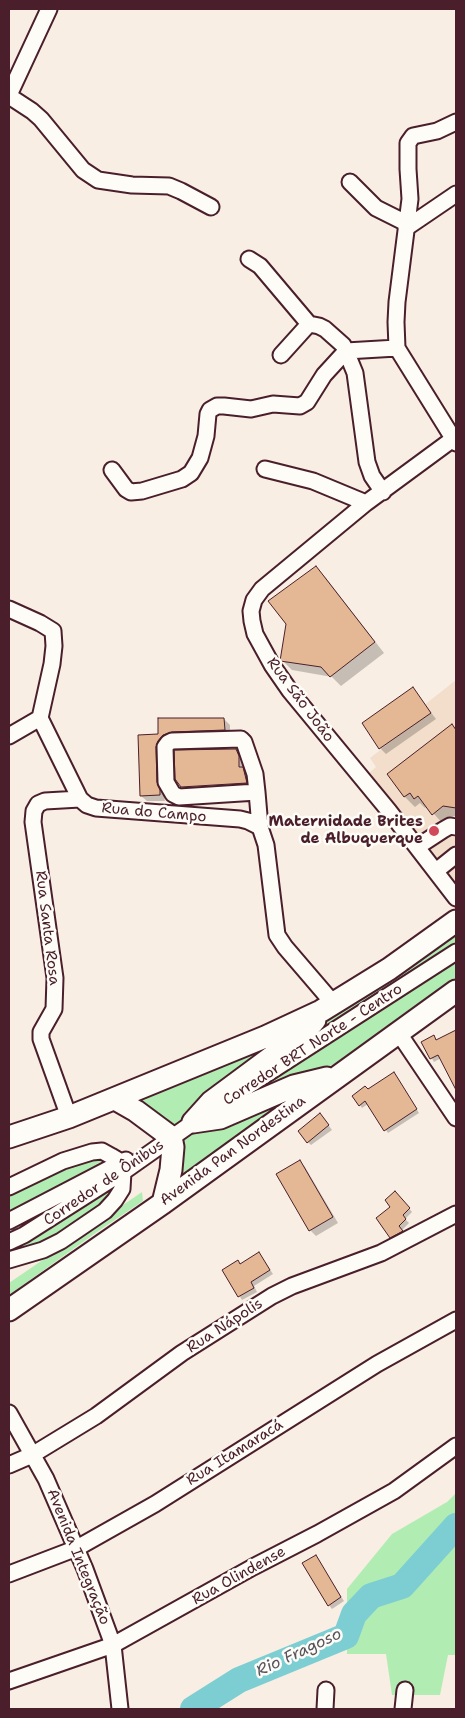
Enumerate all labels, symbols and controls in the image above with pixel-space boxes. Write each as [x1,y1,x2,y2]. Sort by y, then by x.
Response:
street label: Rua São João [262,654,338,746]
street label: Rua do Campo [101,799,207,827]
place label: Maternidade Brites de Albuquerque [269,813,423,848]
marker: Maternidade Brites de Albuquerque [427,824,441,838]
street label: Rua Santa Rosa [31,870,63,986]
street label: Corredor BRT Norte - Centro [220,980,406,1110]
street label: Avenida Pan Nordestina [157,1092,309,1210]
street label: Corredor de Ônibus [40,1136,168,1230]
street label: Rua Nápolis [184,1295,266,1357]
street label: Rua Itamaracá [183,1416,287,1490]
street label: Avenida Integração [42,1486,114,1628]
street label: Rua Olindense [189,1543,289,1609]
water label: Rio Fragoso [253,1625,345,1681]

